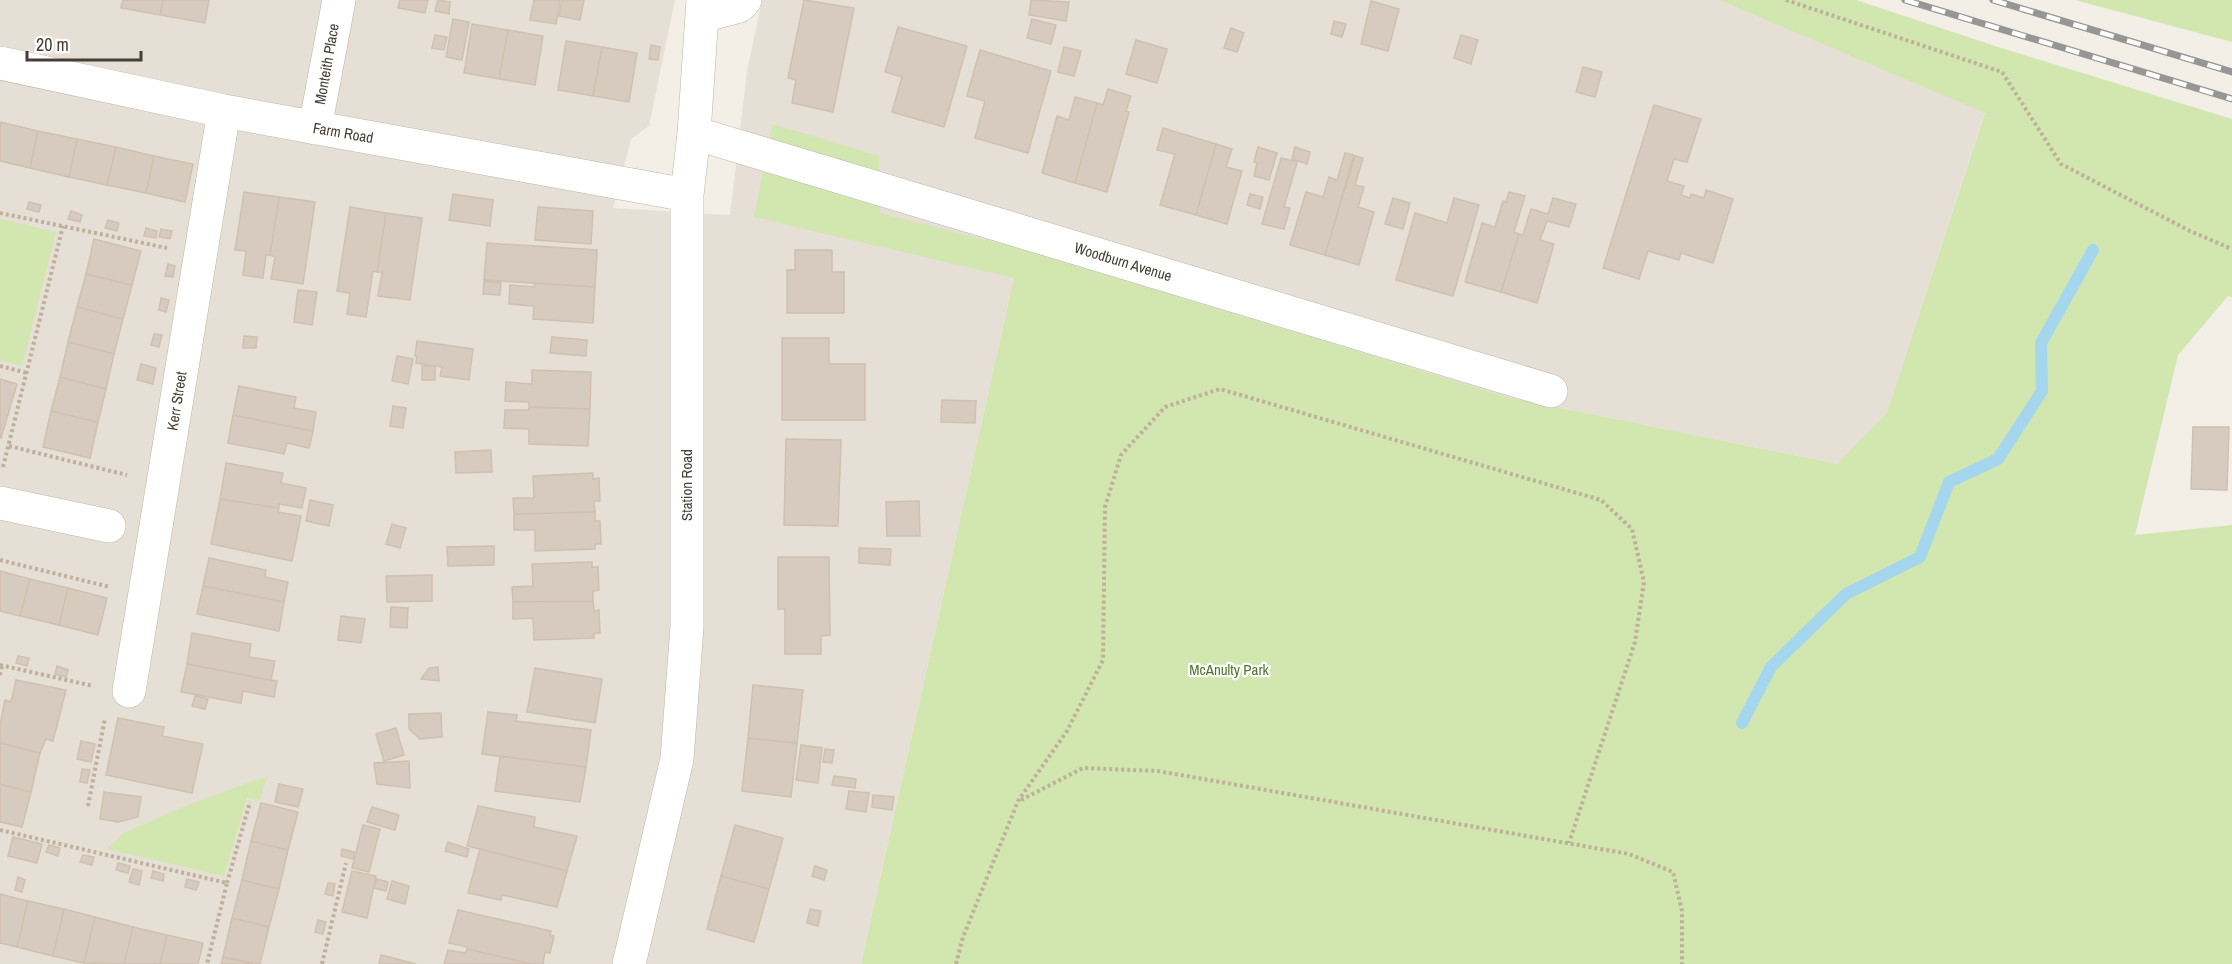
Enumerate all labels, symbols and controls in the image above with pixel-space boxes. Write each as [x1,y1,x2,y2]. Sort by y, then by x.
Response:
street label: Monteith Place [309,22,344,106]
scale bar [27,24,141,62]
text: 20 m [36,32,69,57]
street label: Farm Road [311,117,375,148]
street label: Woodburn Avenue [1072,237,1175,286]
street label: Kerr Street [161,369,192,432]
street label: Station Road [676,449,697,521]
park label: McAnulty Park [1189,659,1269,680]

